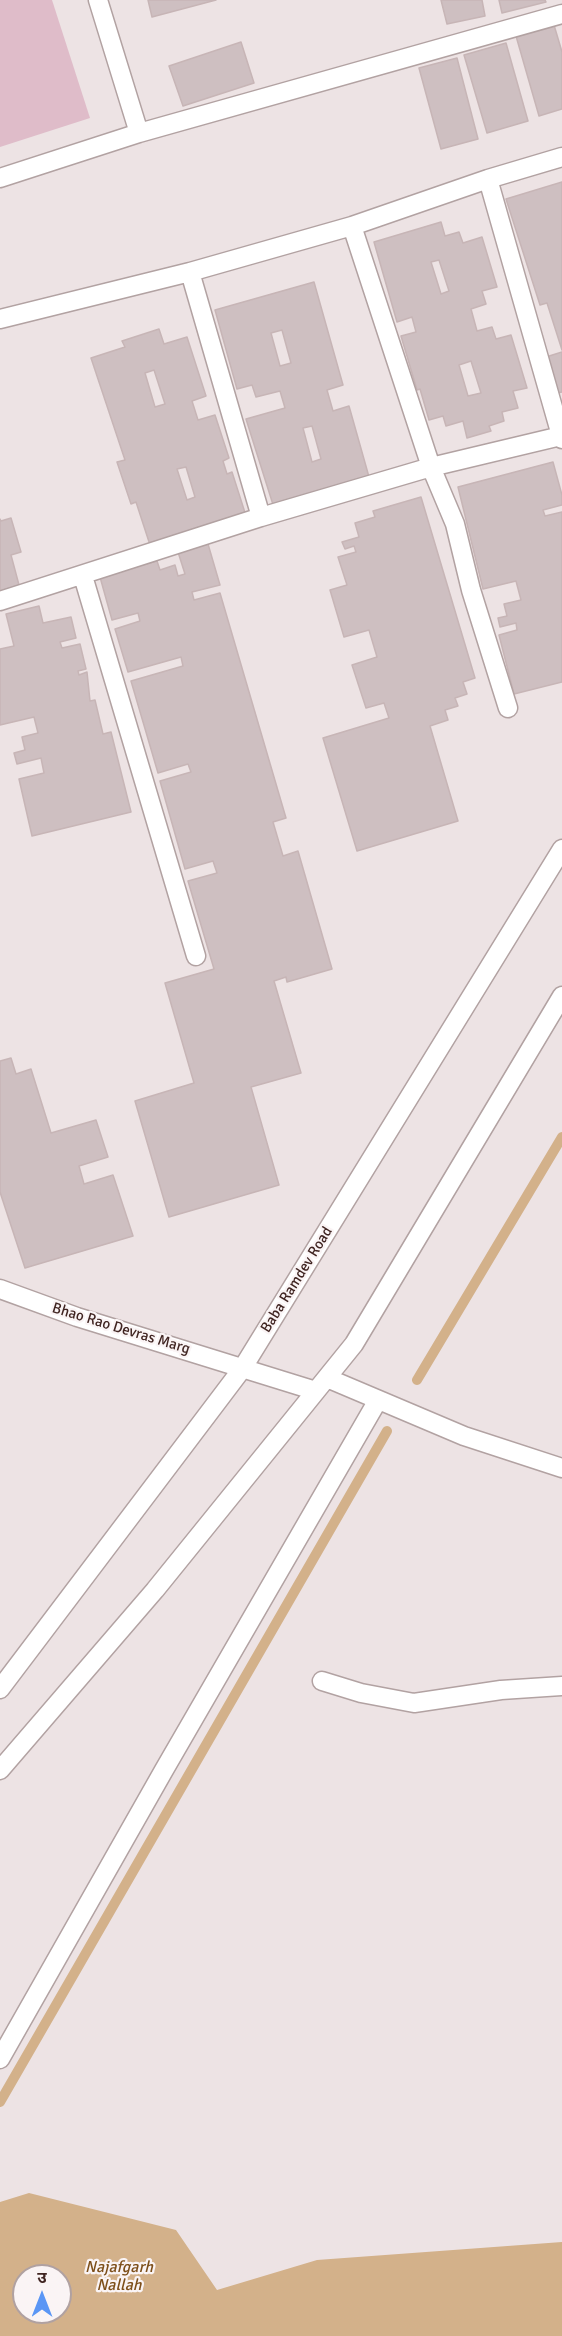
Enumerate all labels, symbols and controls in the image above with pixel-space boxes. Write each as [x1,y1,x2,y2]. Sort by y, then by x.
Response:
street label: Baba Ramdev Road [257,1224,337,1336]
street label: Bhao Rao Devras Marg [50,1299,192,1359]
water label: Najafgarh Nallah [85,2258,153,2296]
north arrow [12,2264,72,2324]
text: उ [37,2268,47,2288]

